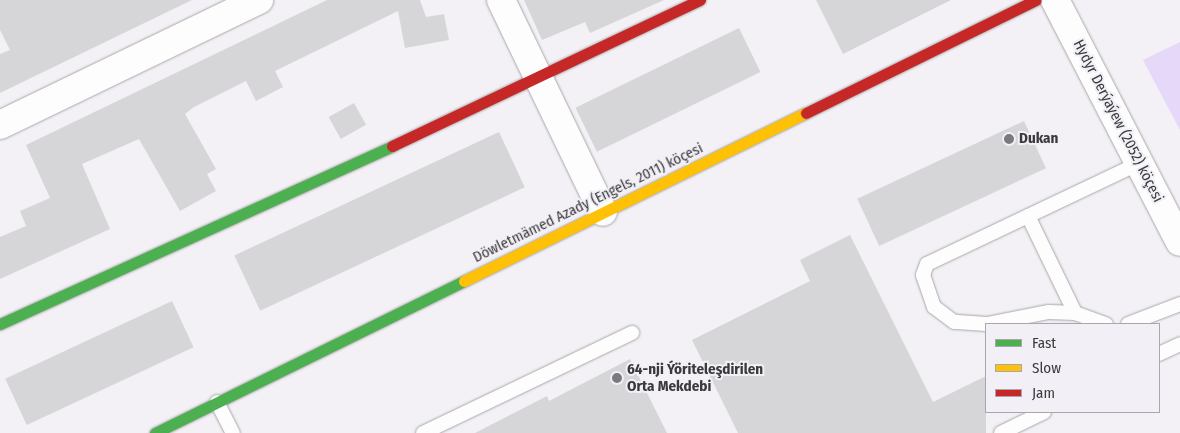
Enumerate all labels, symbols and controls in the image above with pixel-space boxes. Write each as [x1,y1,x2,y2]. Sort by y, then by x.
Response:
street label: Hydyr Derýaýew (2052) köçesi [1069,37,1167,205]
place label: Dukan [1019,130,1058,148]
marker: Dukan [1003,133,1015,145]
street label: Döwletmämed Azady (Engels, 2011) köçesi [470,139,706,267]
legend [985,323,1160,413]
text: Fast [1032,334,1056,352]
text: Slow [1032,359,1061,377]
place label: 64-nji Ýöriteleşdirilen Orta Mekdebi [627,360,763,395]
marker: 64-nji Ýöriteleşdirilen Orta Mekdebi [611,372,623,384]
text: Jam [1032,384,1055,402]

